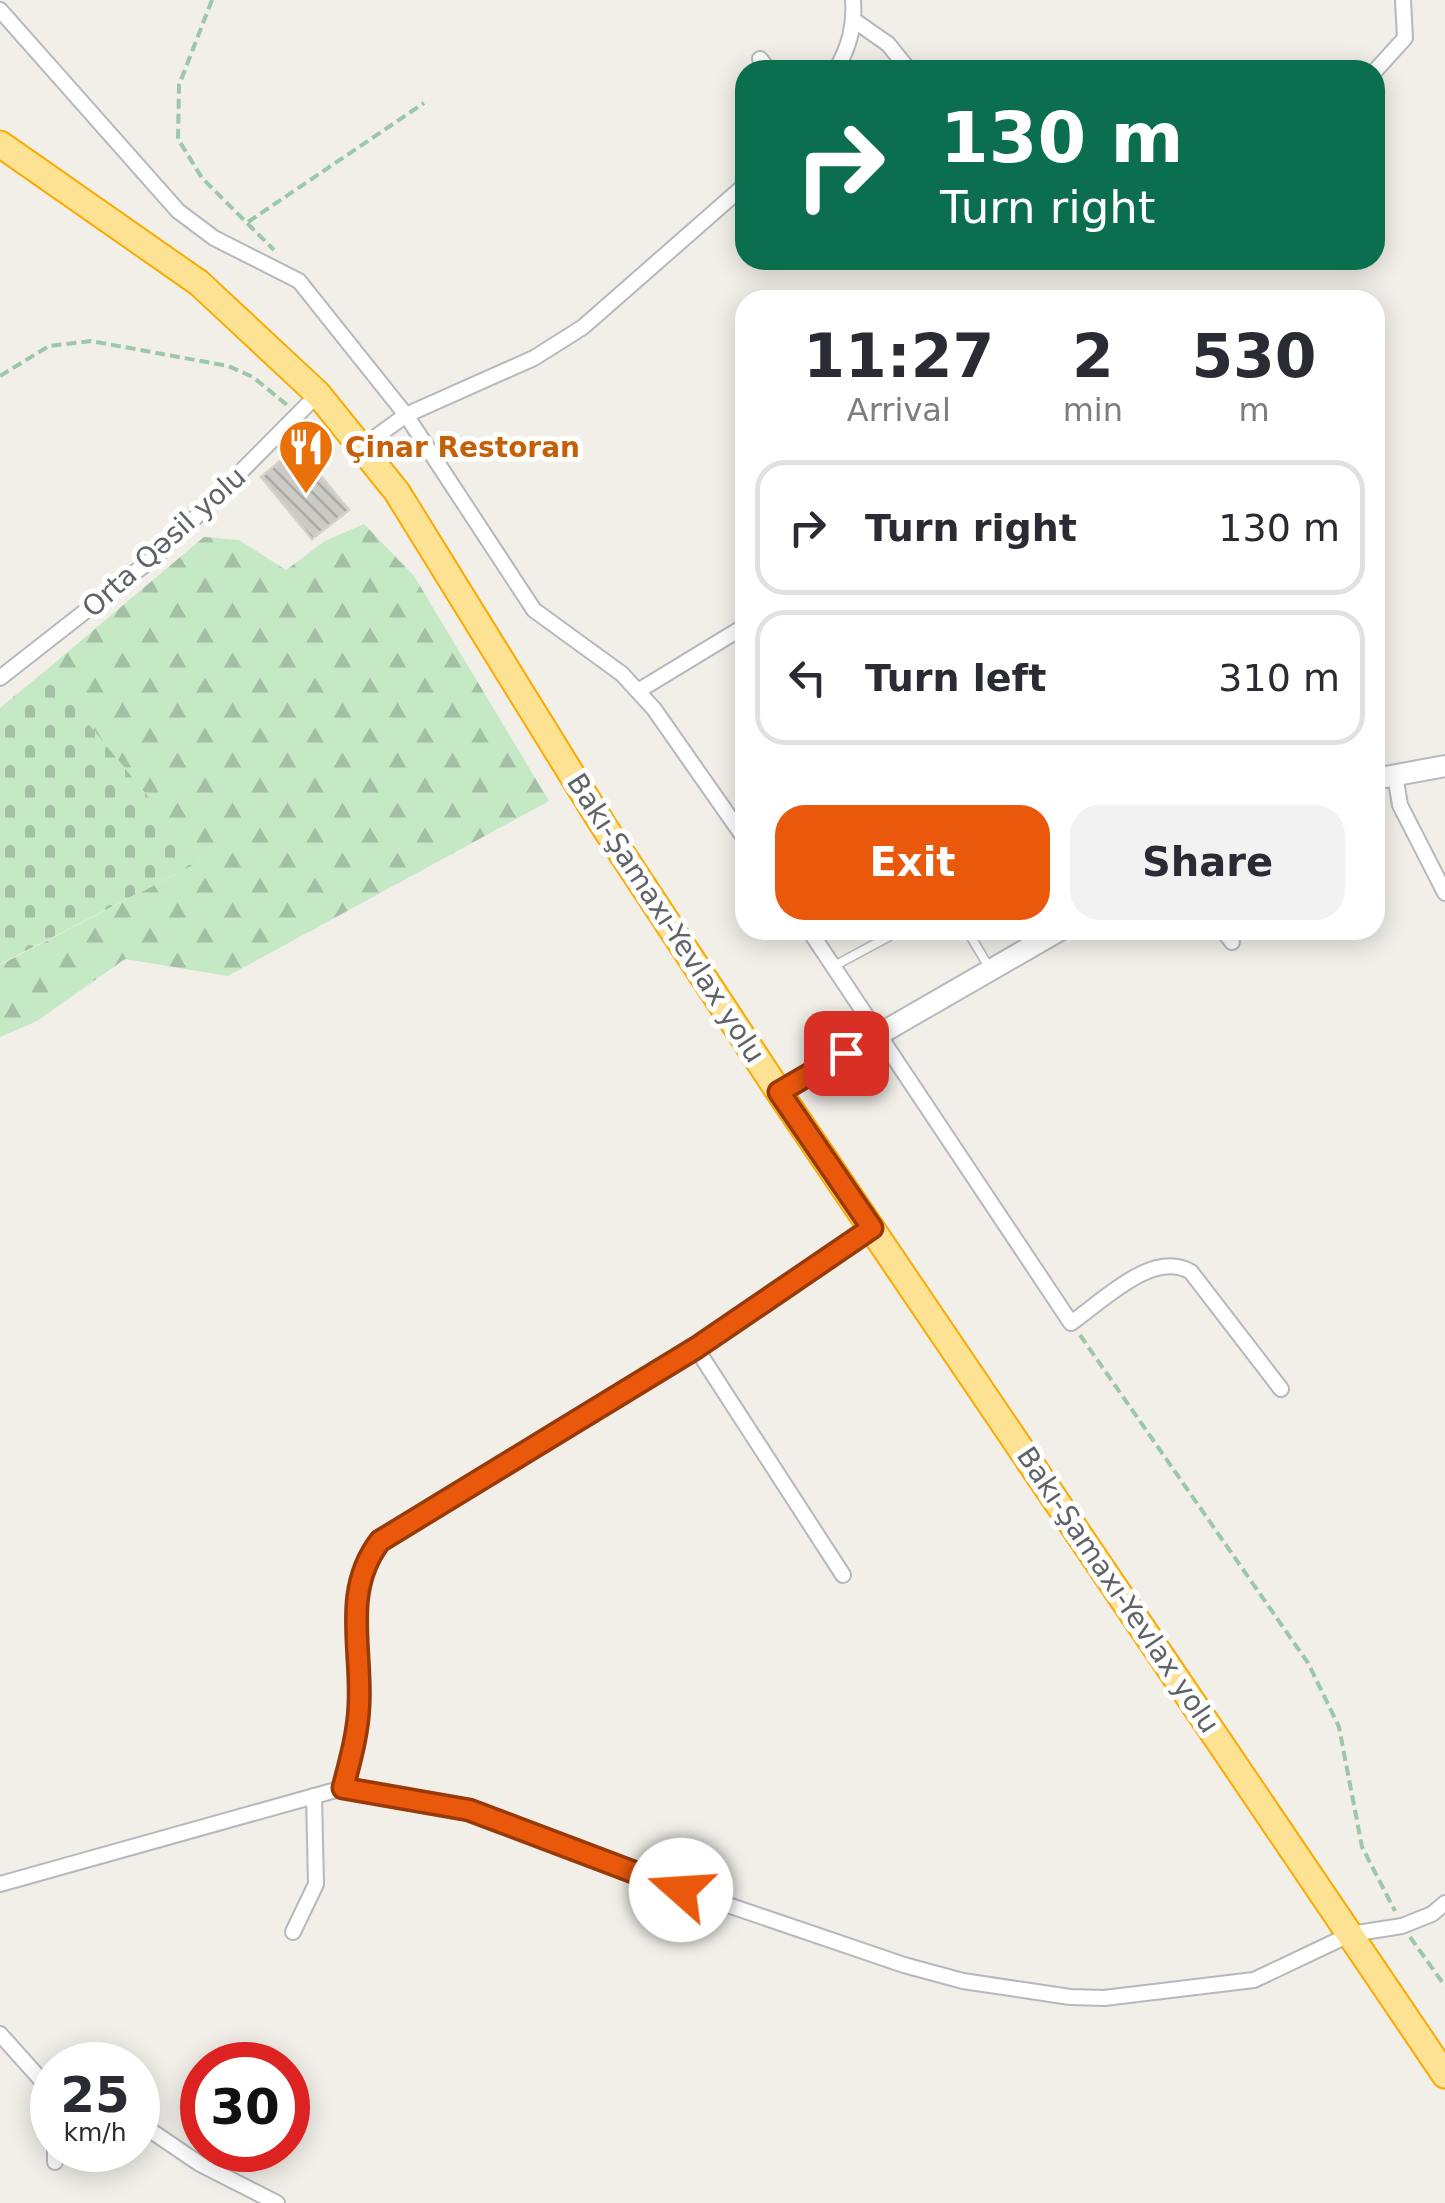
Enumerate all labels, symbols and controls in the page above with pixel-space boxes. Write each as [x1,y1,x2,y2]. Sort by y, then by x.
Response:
text: 130 m [940,97,1183,179]
icon: right [775,100,905,230]
text: Turn right [940,181,1155,234]
text: 11:27 [803,321,994,391]
text: 2 [1072,321,1114,391]
text: 530 [1191,321,1317,391]
text: Arrival [847,391,951,429]
text: min [1063,391,1123,429]
text: m [1238,391,1270,429]
restaurant icon: Çinar Restoran [276,417,336,496]
place label: Çinar Restoran [345,431,580,464]
street label: Orta Qəsil yolu [76,460,252,624]
icon: right [780,500,835,555]
text: Turn right [865,506,1077,550]
text: 130 m [1218,506,1340,550]
icon: left [780,650,835,705]
text: Turn left [865,656,1046,700]
text: 310 m [1218,656,1340,700]
street label: Bakı-Şamaxı-Yevlax yolu [560,767,772,1069]
button: Exit [775,805,1050,920]
button: Share [1070,805,1345,920]
pin [804,1011,889,1096]
icon: arrive [819,1026,874,1081]
street label: Bakı-Şamaxı-Yevlax yolu [1010,1441,1226,1739]
position arrow [629,1838,733,1942]
speed limit sign: 30 [180,2042,310,2172]
text: 25 [60,2066,130,2124]
text: km/h [63,2118,127,2147]

